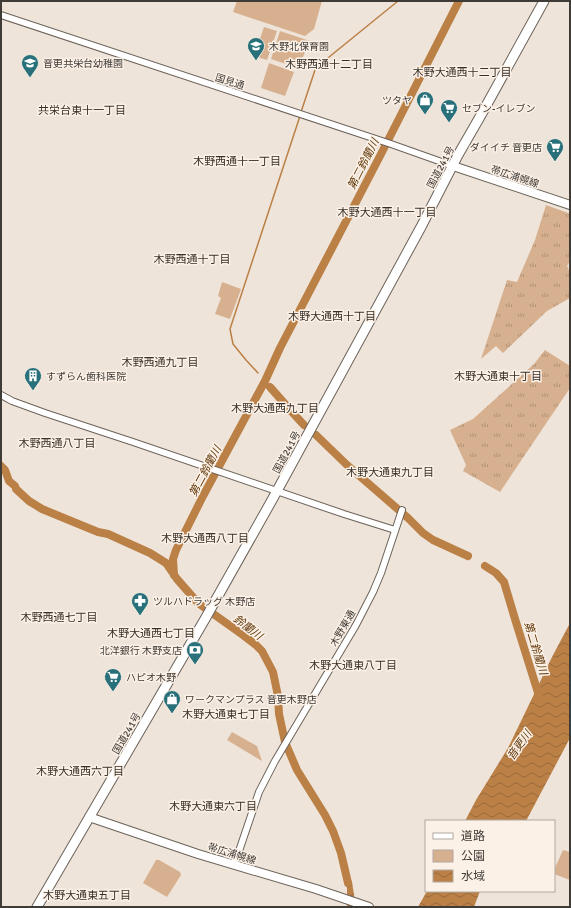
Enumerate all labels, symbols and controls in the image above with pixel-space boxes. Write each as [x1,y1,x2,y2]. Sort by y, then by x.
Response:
school or university icon: 木野北保育園 [246,36,266,61]
place label: 木野北保育園 [269,41,329,53]
school or university icon: 音更共栄台幼稚園 [20,53,40,78]
place label: 音更共栄台幼稚園 [43,58,123,70]
district label: 木野西通十二丁目 [285,58,373,71]
district label: 木野大通西十二丁目 [413,66,512,79]
street label: 国見通 [214,72,246,92]
shop icon: ツタヤ [415,90,435,115]
place label: ツタヤ [382,95,412,107]
supermarket icon: セブン-イレブン [439,98,459,123]
place label: セブン-イレブン [462,103,536,115]
district label: 共栄台東十一丁目 [38,104,126,117]
water label: 第二鈴蘭川 [345,136,382,192]
supermarket icon: ダイイチ 音更店 [545,137,565,162]
place label: ダイイチ 音更店 [470,142,542,154]
street label: 国道241号 [425,144,457,191]
district label: 木野西通十一丁目 [193,155,281,168]
street label: 帯広浦幌線 [489,164,540,190]
district label: 木野大通西十一丁目 [338,206,437,219]
district label: 木野西通十丁目 [154,253,231,266]
district label: 木野大通西十丁目 [288,310,376,323]
district label: 木野西通九丁目 [122,356,199,369]
building icon: すずらん歯科医院 [23,366,43,391]
district label: 木野大通東十丁目 [454,370,542,383]
place label: すずらん歯科医院 [46,371,126,383]
district label: 木野大通西九丁目 [231,402,319,415]
street label: 国道241号 [271,429,303,476]
district label: 木野西通八丁目 [19,437,96,450]
water label: 第二鈴蘭川 [187,443,225,499]
district label: 木野大通東九丁目 [346,466,434,479]
district label: 木野大通西八丁目 [161,532,249,545]
pharmacy icon: ツルハドラッグ 木野店 [130,591,150,616]
place label: ツルハドラッグ 木野店 [153,596,255,608]
street label: 木野東通 [328,608,358,649]
district label: 木野西通七丁目 [21,611,98,624]
water label: 鈴蘭川 [231,612,266,643]
water label: 第二鈴蘭川 [521,620,550,677]
district label: 木野大通西七丁目 [107,627,195,640]
bank icon: 北洋銀行 木野支店 [185,640,205,665]
place label: 北洋銀行 木野支店 [100,645,182,657]
district label: 木野大通東八丁目 [309,659,397,672]
supermarket icon: ハピオ木野 [103,667,123,692]
place label: ハピオ木野 [126,672,176,684]
shop icon: ワークマンプラス 音更木野店 [162,689,182,714]
place label: ワークマンプラス 音更木野店 [185,694,317,706]
district label: 木野大通東七丁目 [182,708,270,721]
street label: 国道241号 [110,710,144,757]
water label: 音更川 [505,727,535,763]
district label: 木野大通西六丁目 [36,765,124,778]
district label: 木野大通東六丁目 [169,800,257,813]
legend [425,820,555,892]
text: 道路 [461,829,485,844]
street label: 帯広浦幌線 [206,841,257,867]
text: 公園 [461,849,485,864]
text: 水域 [461,869,485,884]
district label: 木野大通東五丁目 [43,889,131,902]

